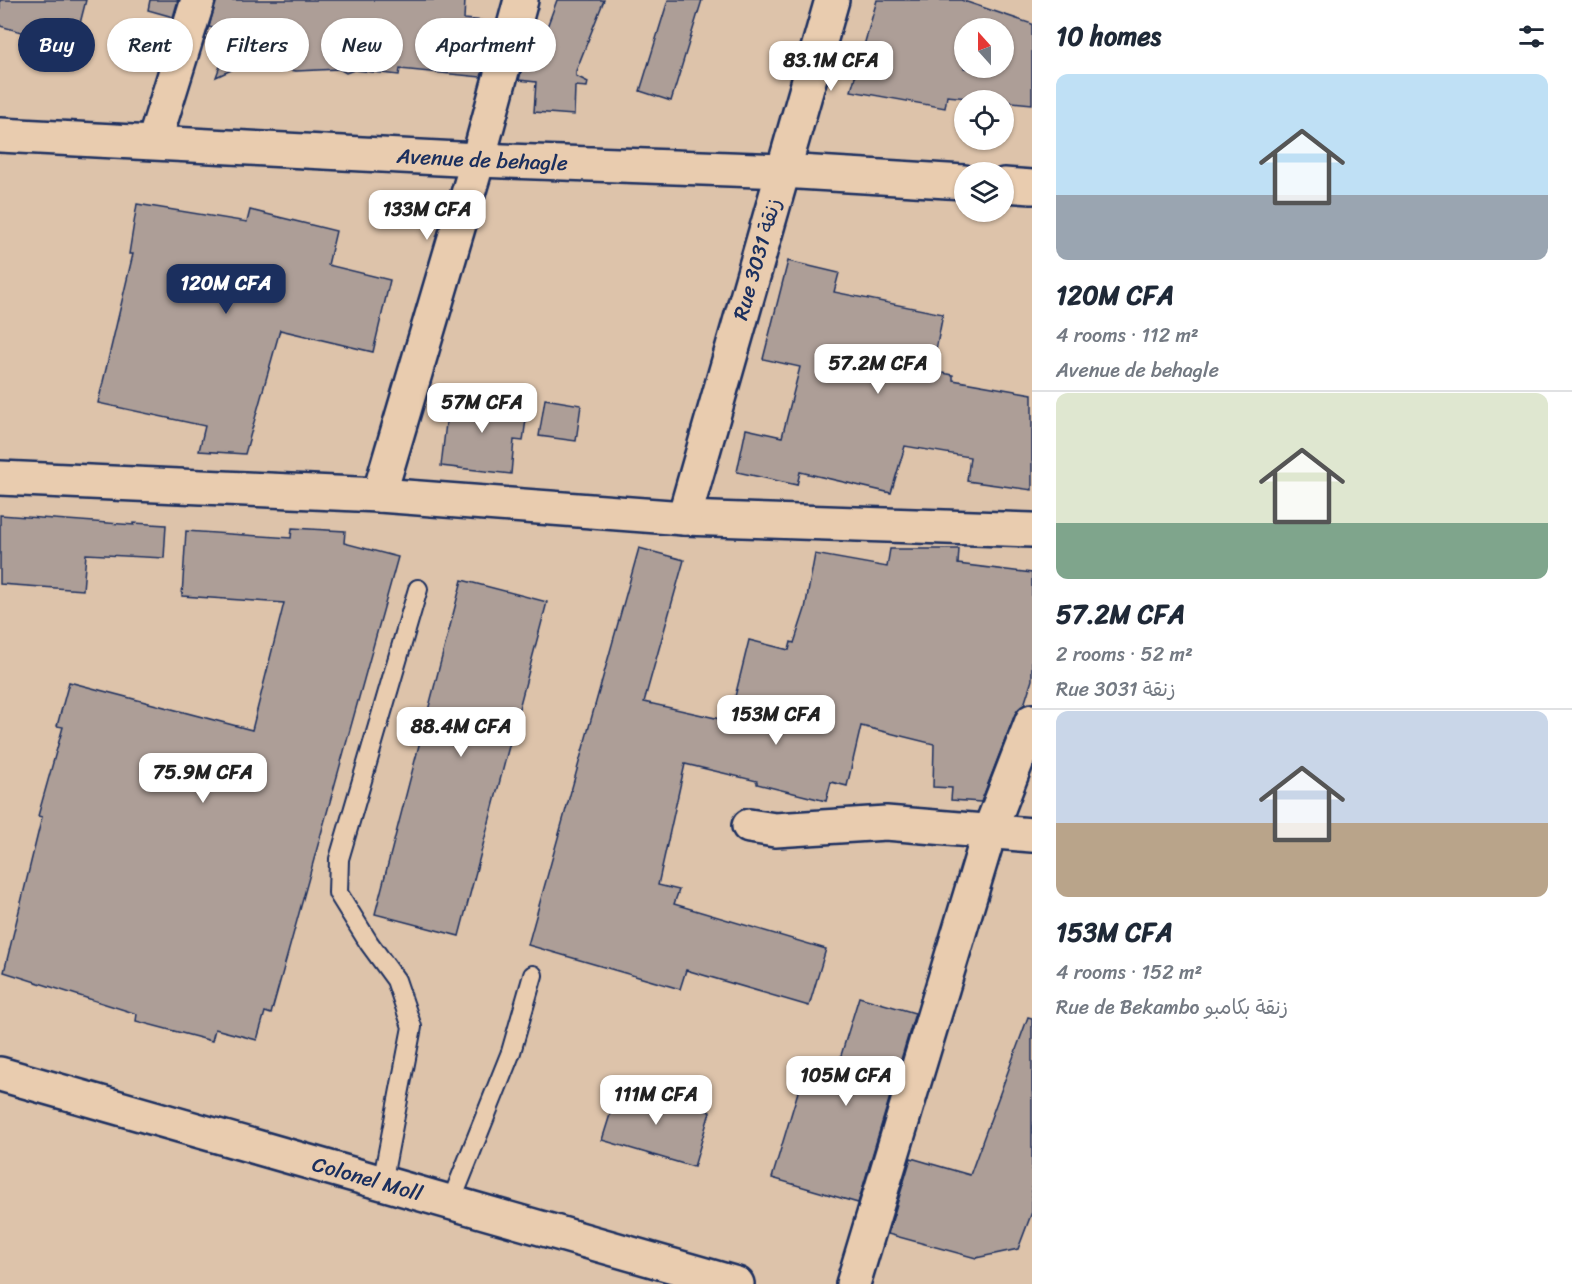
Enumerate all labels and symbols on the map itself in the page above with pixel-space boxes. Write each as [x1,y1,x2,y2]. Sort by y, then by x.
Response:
north arrow [954,18,1014,78]
pin: 83.1M CFA [762,41,900,92]
street label: Avenue de behagle [395,137,569,182]
pin: 133M CFA [365,190,489,241]
street label: Rue 3031 زنقة [721,193,793,325]
pin: 120M CFA [164,264,288,315]
pin: 57.2M CFA [809,344,947,395]
pin: 57M CFA [427,383,537,434]
pin: 153M CFA [714,695,838,746]
pin: 88.4M CFA [392,707,530,758]
pin: 75.9M CFA [134,753,272,804]
pin: 105M CFA [784,1056,908,1107]
pin: 111M CFA [594,1075,718,1126]
street label: Colonel Moll [308,1145,428,1213]

